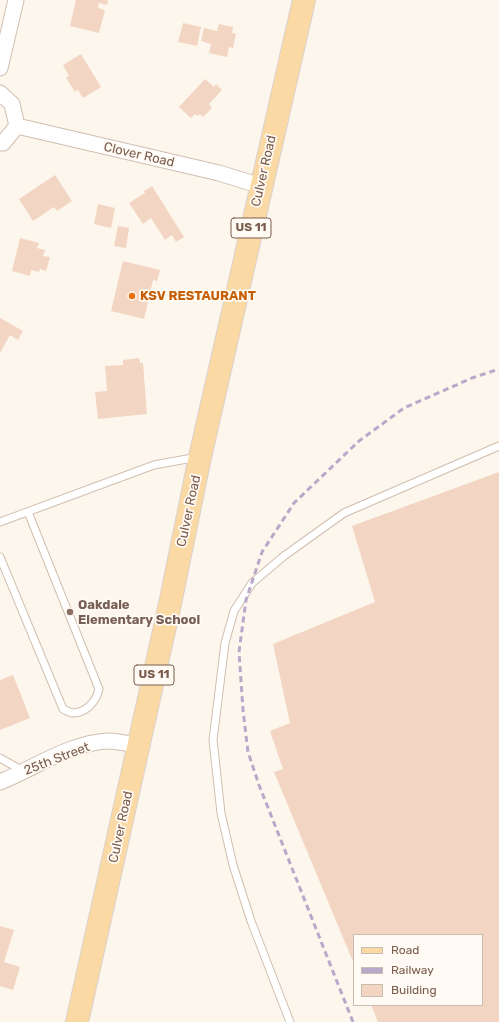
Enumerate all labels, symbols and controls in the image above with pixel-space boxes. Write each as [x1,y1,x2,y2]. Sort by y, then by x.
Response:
street label: Culver Road [248,134,280,208]
street label: Clover Road [102,139,176,171]
road number: US 11 [231,218,271,238]
place label: KSV RESTAURANT [140,288,256,304]
marker: KSV RESTAURANT [127,291,137,301]
street label: Culver Road [174,474,204,548]
place label: Oakdale Elementary School [78,597,200,628]
marker: Oakdale Elementary School [65,607,75,617]
road number: US 11 [134,665,174,685]
street label: 25th Street [22,739,92,779]
street label: Culver Road [106,790,136,864]
legend [353,934,483,1006]
text: Road [391,943,419,957]
text: Railway [391,963,434,977]
text: Building [391,983,437,997]

